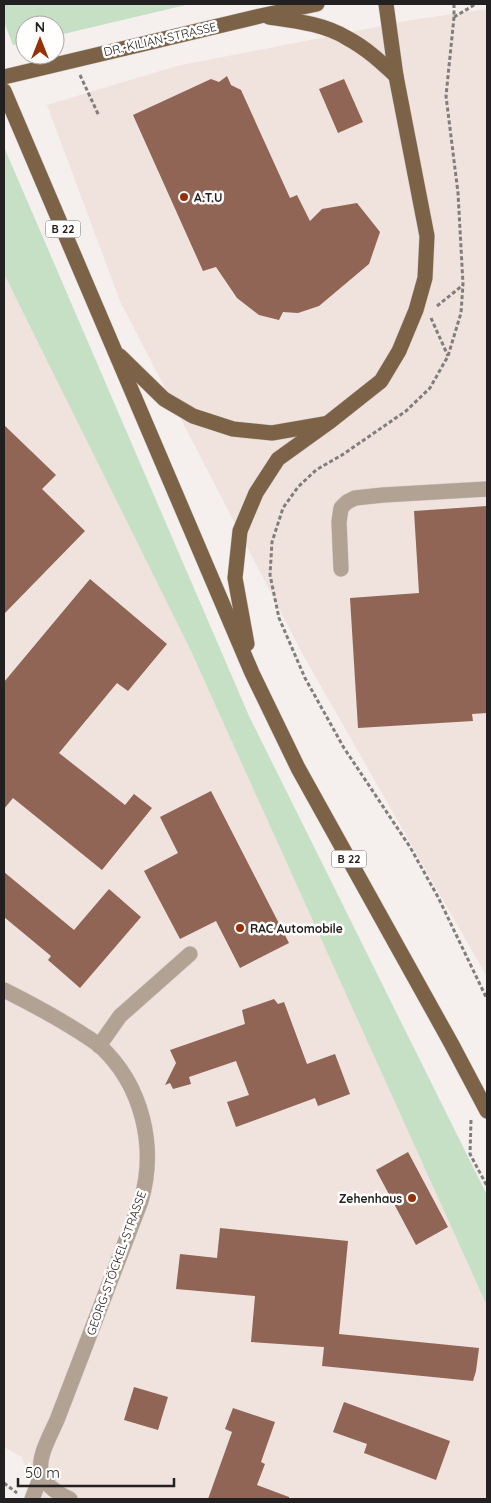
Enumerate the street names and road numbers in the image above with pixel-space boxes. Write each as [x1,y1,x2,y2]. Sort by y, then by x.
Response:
street label: DR.-KILIAN-STRASSE [102,19,218,59]
road number: B 22 [46,220,80,238]
road number: B 22 [332,851,366,868]
street label: GEORG-STÖCKEL-STRASSE [83,1189,149,1337]

